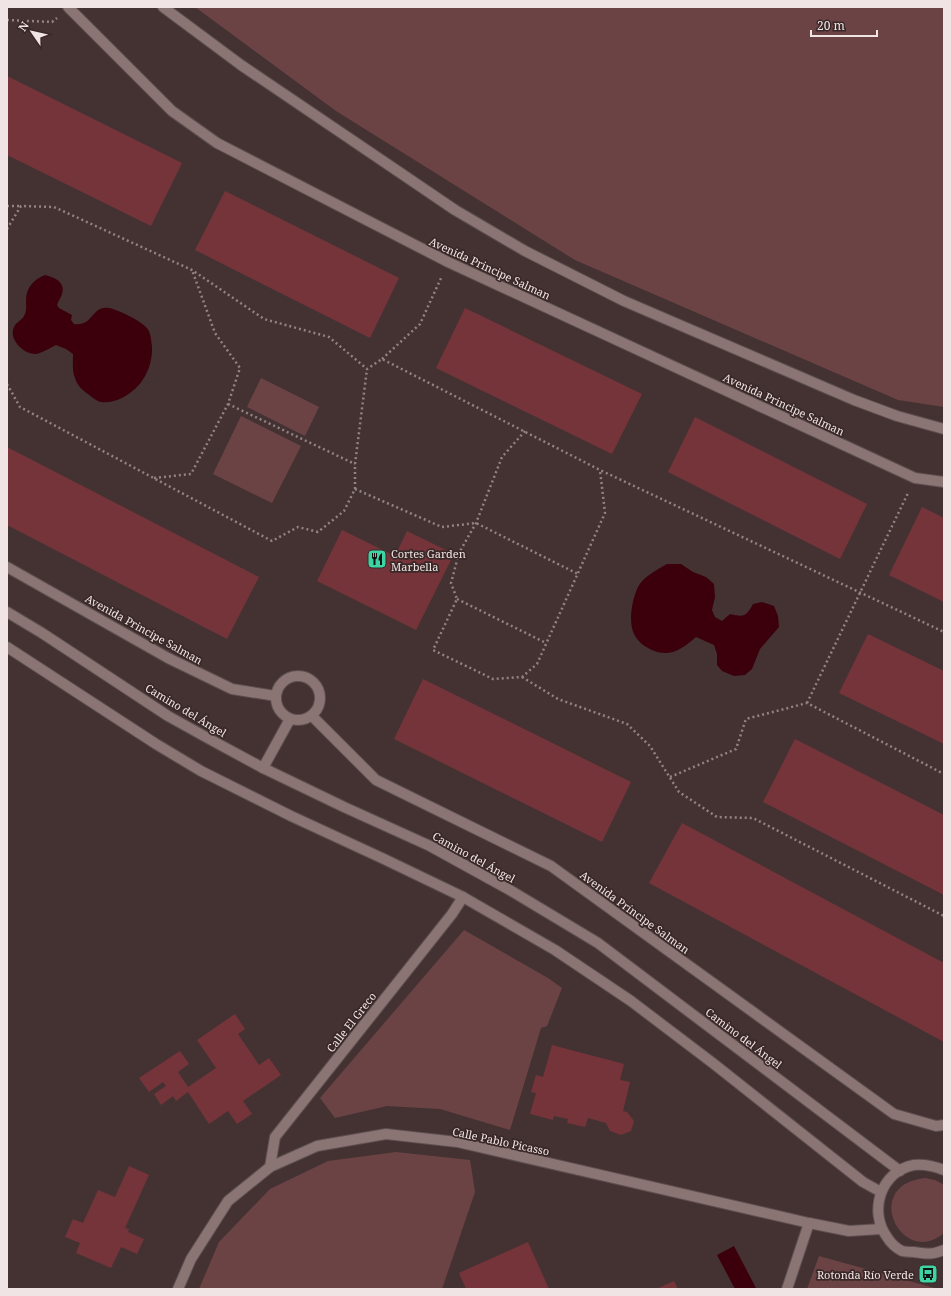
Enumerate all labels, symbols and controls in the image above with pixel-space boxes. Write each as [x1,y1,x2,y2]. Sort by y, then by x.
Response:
north arrow [12,12,52,52]
scale bar [811,12,877,38]
text: 20 m [817,17,845,34]
text: N [15,18,32,34]
street label: Avenida Principe Salman [427,233,553,303]
street label: Avenida Principe Salman [721,369,847,439]
place label: Cortes Garden Marbella [391,546,466,574]
restaurant icon: Cortes Garden Marbella [366,548,388,570]
street label: Avenida Principe Salman [83,590,205,668]
street label: Camino del Ángel [143,680,230,740]
street label: Camino del Ángel [430,828,518,886]
street label: Avenida Príncipe Salman [577,867,693,957]
street label: Calle El Greco [323,989,379,1055]
street label: Camino del Ángel [703,1004,786,1072]
street label: Calle Pablo Picasso [451,1123,551,1159]
bus stop icon: Rotonda Río Verde [917,1263,939,1285]
place label: Rotonda Río Verde [817,1267,914,1282]

